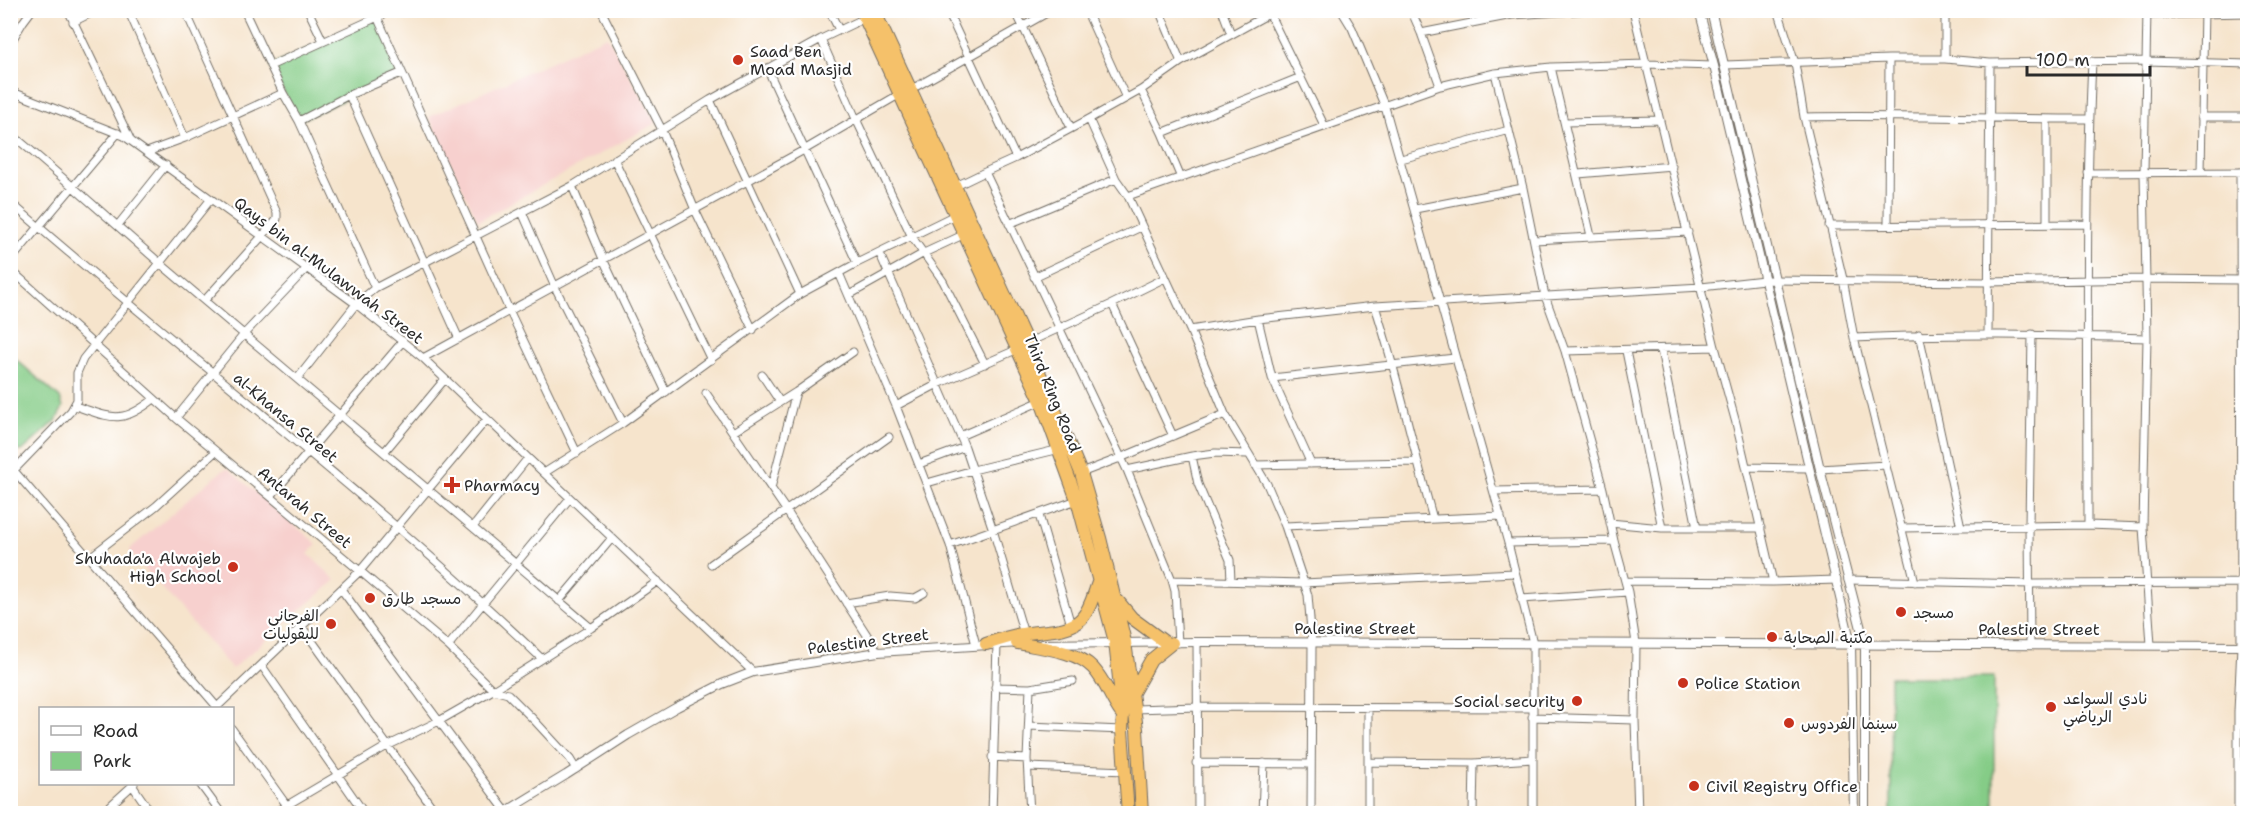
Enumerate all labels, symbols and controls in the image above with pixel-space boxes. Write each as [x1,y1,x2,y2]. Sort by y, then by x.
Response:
scale bar [2027,39,2150,77]
place label: Saad Ben Moad Masjid [750,41,852,80]
text: 100 m [2036,48,2090,72]
marker: Saad Ben Moad Masjid [731,53,745,67]
street label: Qays bin al-Mulawwah Street [230,192,428,349]
street label: Third Ring Road [1019,331,1086,456]
street label: al-Khansa Street [229,367,342,467]
street label: Antarah Street [253,462,356,553]
place label: Pharmacy [464,475,540,496]
marker: Pharmacy [445,478,459,492]
place label: Shuhada'a Alwajeb High School [75,548,221,587]
marker: Shuhada'a Alwajeb High School [226,560,240,574]
place label: مسجد طارق [382,588,461,609]
marker: مسجد طارق [363,591,377,605]
place label: مسجد [1913,602,1954,623]
place label: الفرجاني للبقوليات [263,605,319,644]
marker: مسجد [1894,605,1908,619]
marker: الفرجاني للبقوليات [324,617,338,631]
street label: Palestine Street [1294,618,1416,639]
street label: Palestine Street [1978,619,2100,640]
street label: Palestine Street [806,624,930,659]
place label: مكتبة الصحابة [1784,627,1873,648]
marker: مكتبة الصحابة [1765,630,1779,644]
place label: Police Station [1695,673,1800,694]
marker: Police Station [1676,676,1690,690]
place label: نادي السواعد الرياضي [2063,688,2147,731]
place label: Social security [1454,691,1565,712]
marker: Social security [1570,694,1584,708]
marker: نادي السواعد الرياضي [2044,700,2058,714]
legend [39,707,234,785]
place label: سينما الفردوس [1801,713,1898,734]
marker: سينما الفردوس [1782,716,1796,730]
text: Road [93,719,138,743]
text: Park [93,749,132,773]
place label: Civil Registry Office [1706,776,1858,797]
marker: Civil Registry Office [1687,779,1701,793]

